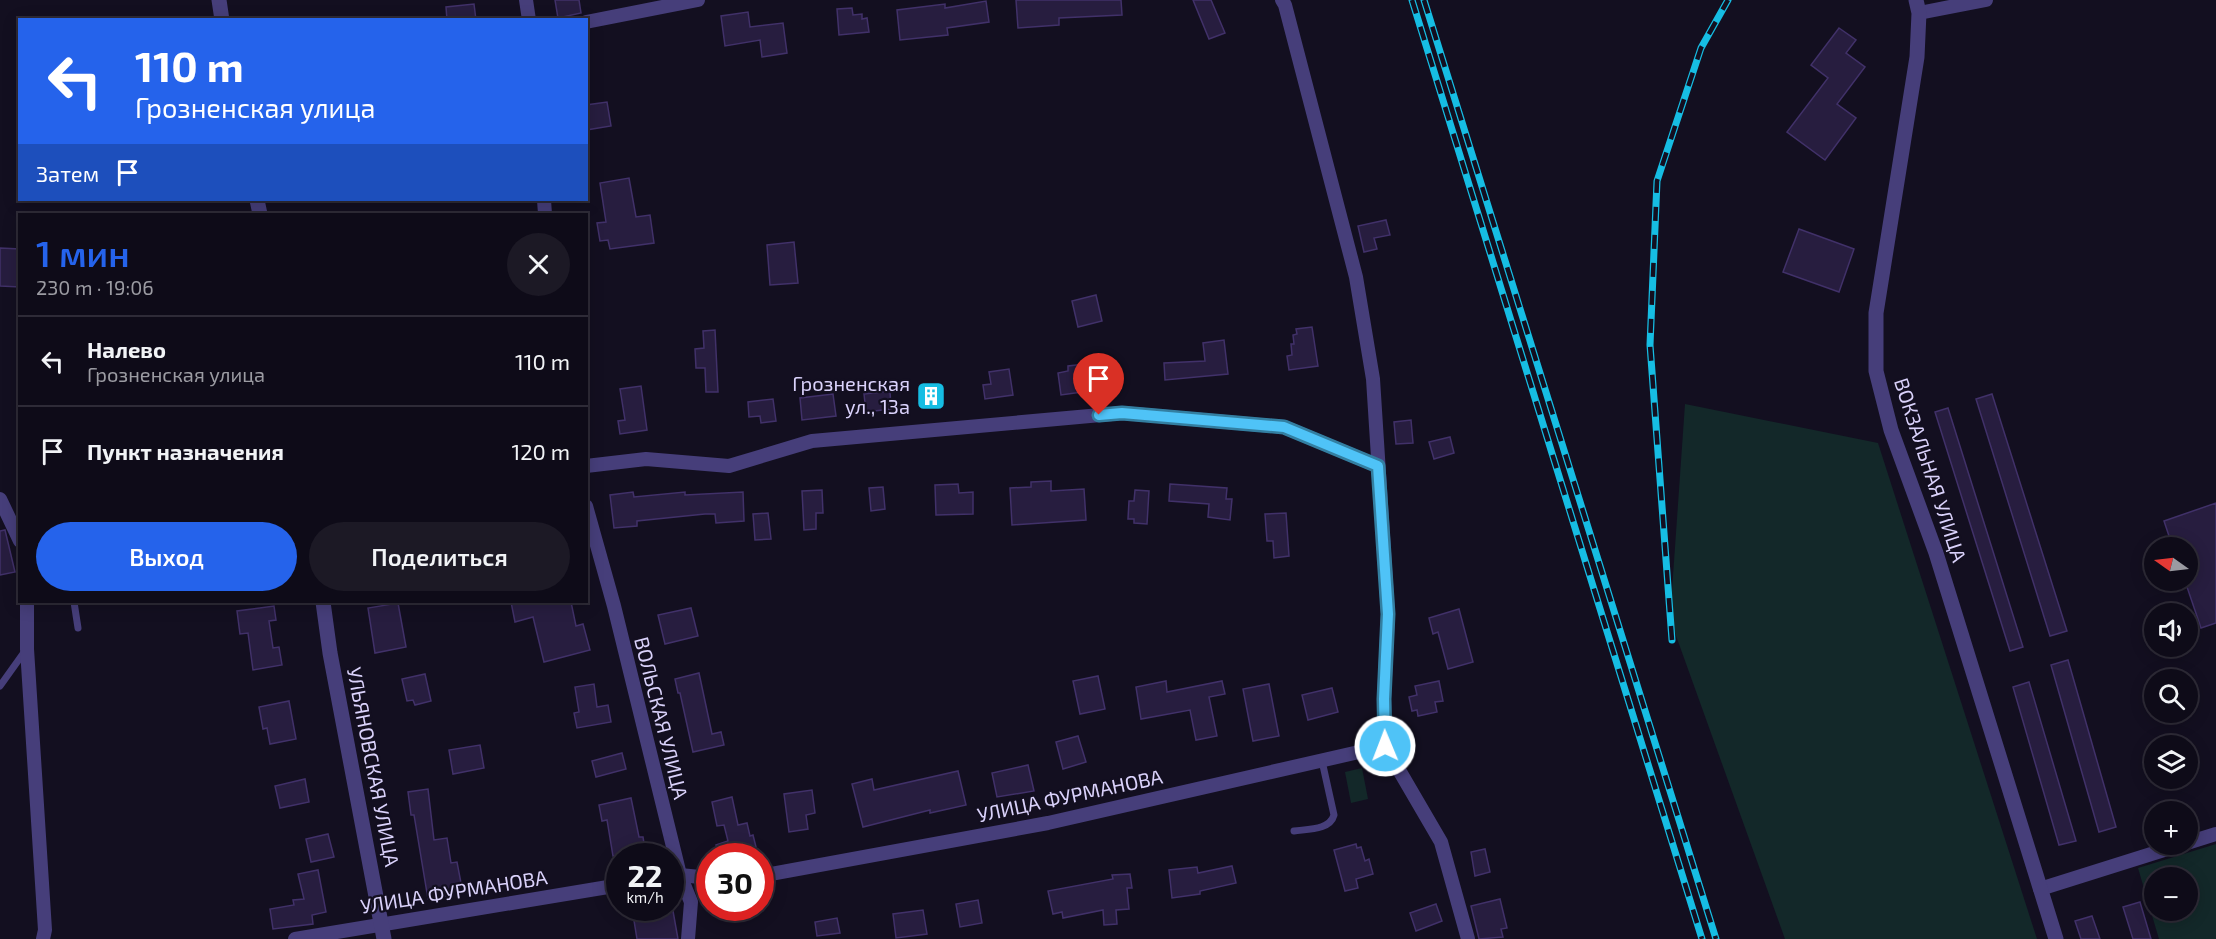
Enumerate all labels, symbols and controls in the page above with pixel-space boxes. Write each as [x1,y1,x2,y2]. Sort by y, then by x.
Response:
text: 110 m [135,40,244,90]
icon: left [36,42,114,120]
text: Грозненская улица [135,91,375,123]
icon: arrive [111,156,144,189]
text: Затем [36,160,99,186]
text: 1 мин [36,231,130,274]
button: close [507,233,570,296]
text: 230 m · 19:06 [36,275,154,299]
text: Налево [87,336,166,362]
icon: left [36,345,69,378]
text: 110 m [515,348,570,374]
pin [1073,353,1124,415]
text: Грозненская улица [87,362,265,386]
icon: arrive [1082,362,1115,395]
place label: Грозненская ул., 13а [792,371,910,419]
street label: ВОКЗАЛЬНАЯ УЛИЦА [1890,375,1972,565]
building icon: Грозненская ул., 13а [915,380,947,412]
icon: arrive [36,435,69,468]
text: Пункт назначения [87,438,284,464]
text: 120 m [511,438,570,464]
button: Выход [36,522,297,591]
button: Поделиться [309,522,570,591]
north arrow [2144,537,2198,591]
map controls [2144,537,2198,921]
button: sound [2144,603,2198,657]
street label: ВОЛЬСКАЯ УЛИЦА [630,634,694,802]
street label: УЛЬЯНОВСКАЯ УЛИЦА [343,665,405,869]
button: search [2144,669,2198,723]
position arrow [1353,714,1417,778]
button: layers [2144,735,2198,789]
street label: УЛИЦА ФУРМАНОВА [975,764,1165,826]
button: + [2144,801,2198,855]
speed limit sign: 30 [696,843,774,921]
text: 22 [628,857,662,893]
street label: УЛИЦА ФУРМАНОВА [359,864,550,918]
button: − [2144,867,2198,921]
text: km/h [626,888,664,906]

